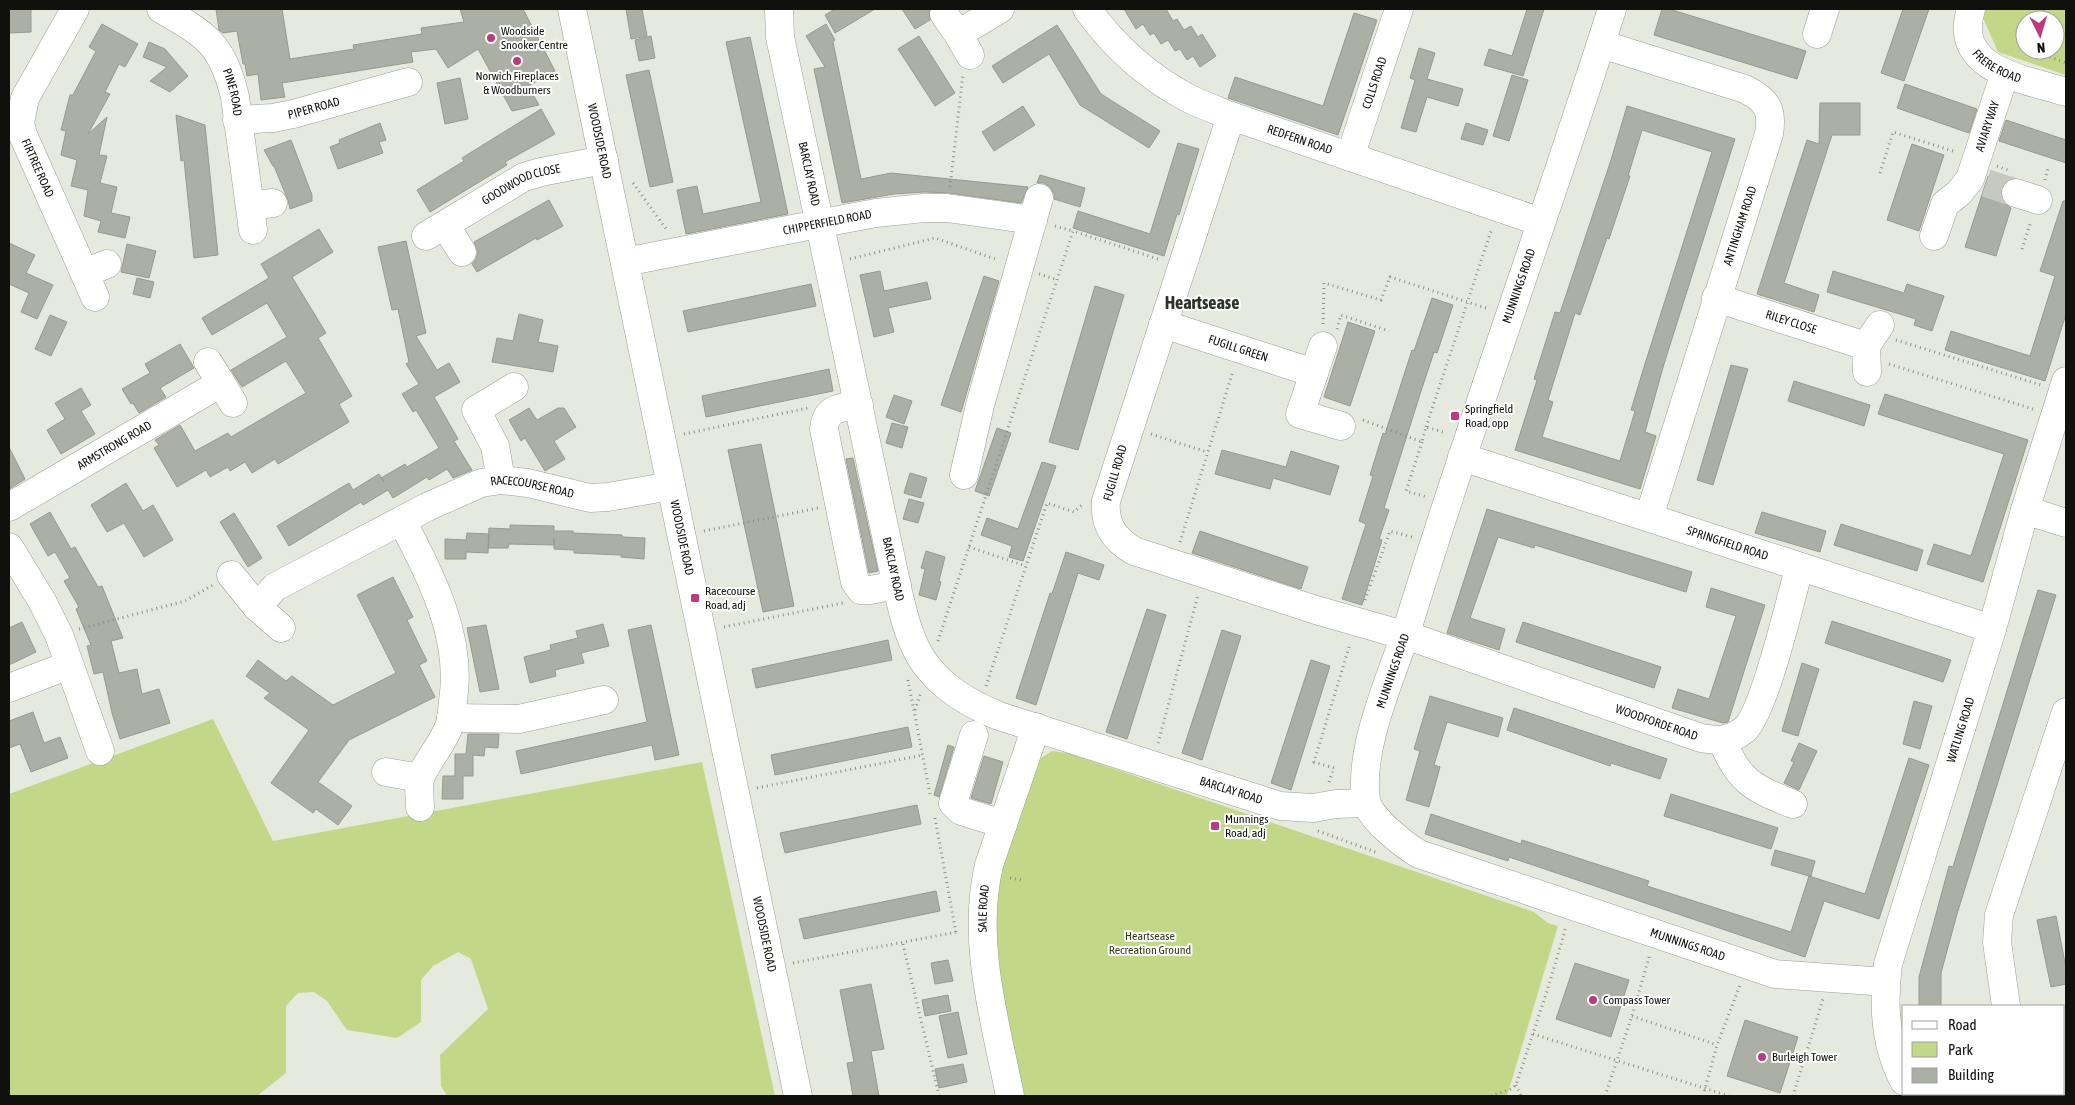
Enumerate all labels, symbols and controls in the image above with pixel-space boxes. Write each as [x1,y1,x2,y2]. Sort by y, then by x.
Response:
north arrow [2015,10,2065,60]
place label: Woodside Snooker Centre [501,24,568,52]
marker: Woodside Snooker Centre [485,32,497,44]
text: N [2036,40,2046,56]
street label: FRERE ROAD [1969,47,2023,86]
marker: Norwich Fireplaces & Woodburners [511,55,523,67]
street label: COLLS ROAD [1359,55,1390,111]
street label: PINE ROAD [220,66,245,117]
place label: Norwich Fireplaces & Woodburners [475,69,559,97]
street label: PIPER ROAD [287,94,342,122]
street label: AVIARY WAY [1973,99,2002,153]
street label: WOODSIDE ROAD [585,102,614,180]
street label: REDFERN ROAD [1265,122,1334,157]
street label: FIRTREE ROAD [19,136,57,200]
street label: BARCLAY ROAD [795,141,823,208]
street label: GOODWOOD CLOSE [479,161,561,208]
street label: ANTINGHAM ROAD [1721,184,1760,268]
street label: CHIPPERFIELD ROAD [782,207,873,238]
street label: MUNNINGS ROAD [1500,247,1538,325]
district label: Heartsease [1165,292,1239,313]
street label: RILEY CLOSE [1764,307,1819,337]
street label: FUGILL GREEN [1206,332,1270,365]
place label: Springfield Road, opp [1465,402,1513,430]
marker: Springfield Road, opp [1449,410,1461,422]
street label: ARMSTRONG ROAD [75,418,154,473]
street label: FUGILL ROAD [1100,443,1130,503]
street label: RACECOURSE ROAD [489,473,576,501]
street label: WOODSIDE ROAD [667,499,697,577]
street label: SPRINGFIELD ROAD [1685,523,1770,563]
street label: BARCLAY ROAD [879,536,907,603]
place label: Racecourse Road, adj [705,584,756,612]
marker: Racecourse Road, adj [689,592,701,604]
street label: MUNNINGS ROAD [1374,632,1412,710]
street label: WATLING ROAD [1944,695,1977,764]
street label: WOODFORDE ROAD [1614,702,1700,743]
street label: BARCLAY ROAD [1198,774,1265,807]
place label: Munnings Road, adj [1225,812,1268,840]
marker: Munnings Road, adj [1209,820,1221,832]
street label: SALE ROAD [976,883,992,933]
street label: WOODSIDE ROAD [750,895,779,973]
street label: MUNNINGS ROAD [1648,925,1727,964]
park label: Heartsease Recreation Ground [1109,929,1191,957]
place label: Compass Tower [1603,993,1671,1007]
marker: Compass Tower [1587,994,1599,1006]
legend [1902,1005,2065,1095]
text: Road [1948,1016,1977,1033]
text: Park [1948,1041,1973,1058]
place label: Burleigh Tower [1772,1050,1837,1064]
marker: Burleigh Tower [1756,1051,1768,1063]
text: Building [1948,1066,1994,1083]

